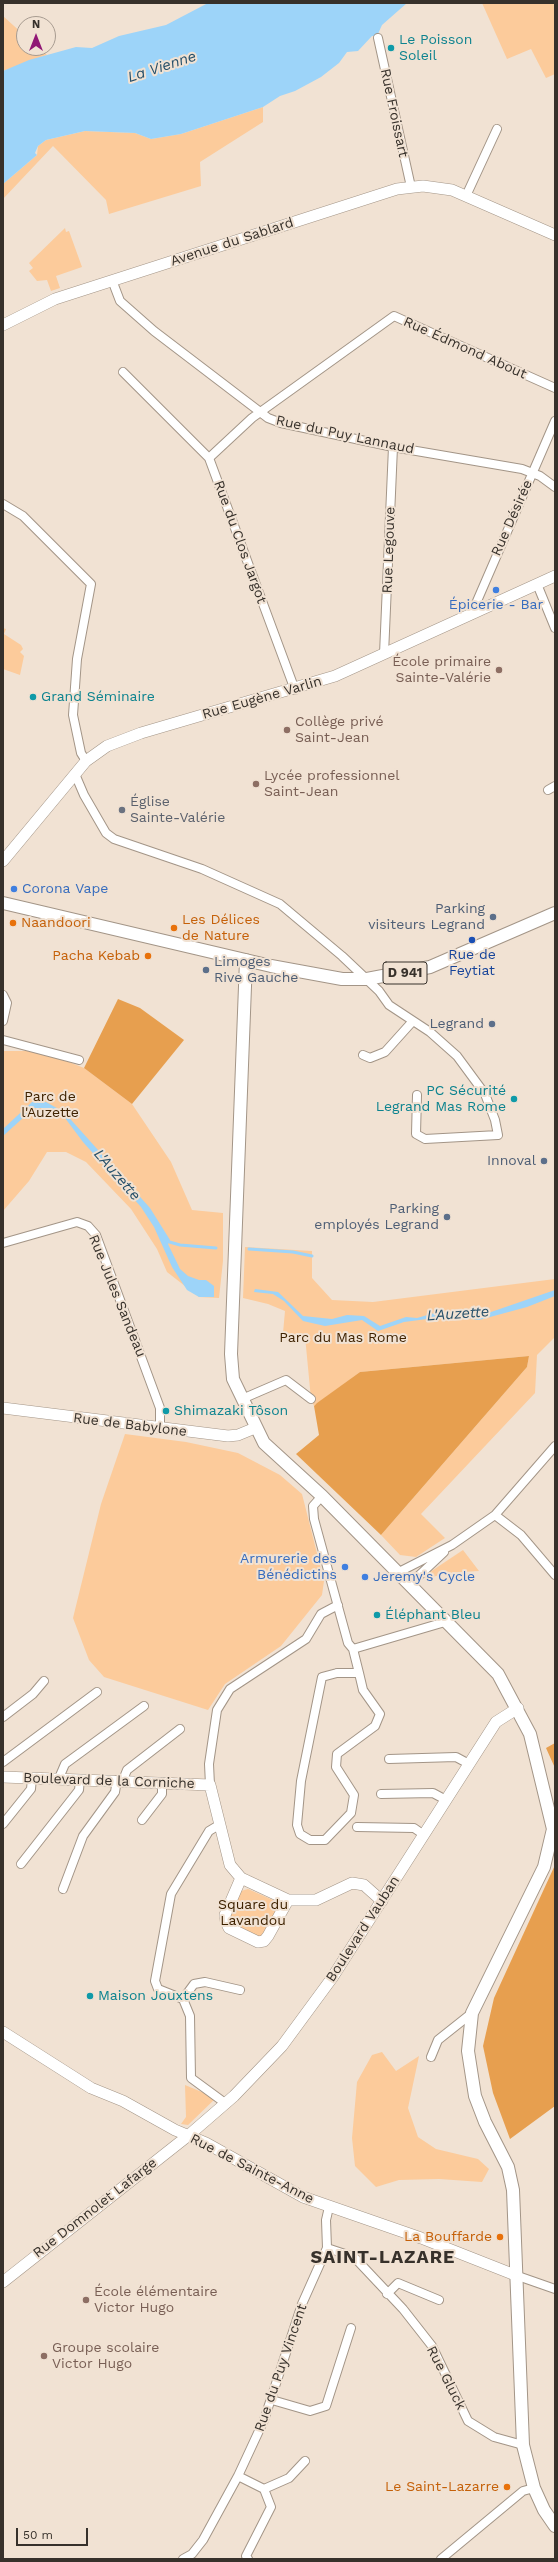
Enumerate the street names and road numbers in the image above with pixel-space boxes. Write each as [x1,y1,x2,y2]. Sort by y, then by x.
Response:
street label: Rue Froissart [376,67,412,159]
street label: Avenue du Sablard [168,214,296,270]
street label: Rue Édmond About [401,313,529,383]
street label: Rue du Puy Lannaud [274,412,416,458]
street label: Rue Désirée [488,477,536,559]
street label: Rue du Clos Jargot [210,478,270,606]
street label: Rue Legouve [379,506,399,594]
street label: Rue Eugène Varlin [200,673,324,723]
road number: D 941 [383,962,427,984]
street label: Rue Jules Sandeau [85,1232,149,1360]
street label: Rue de Babylone [72,1410,188,1440]
street label: Boulevard de la Corniche [23,1770,195,1792]
street label: Boulevard Vauban [323,1873,403,1985]
street label: Rue de Sainte-Anne [187,2130,317,2208]
street label: Rue Domnolet Lafarge [30,2154,160,2262]
street label: Rue du Puy Vincent [251,2302,311,2434]
street label: Rue Gluck [423,2343,469,2413]

